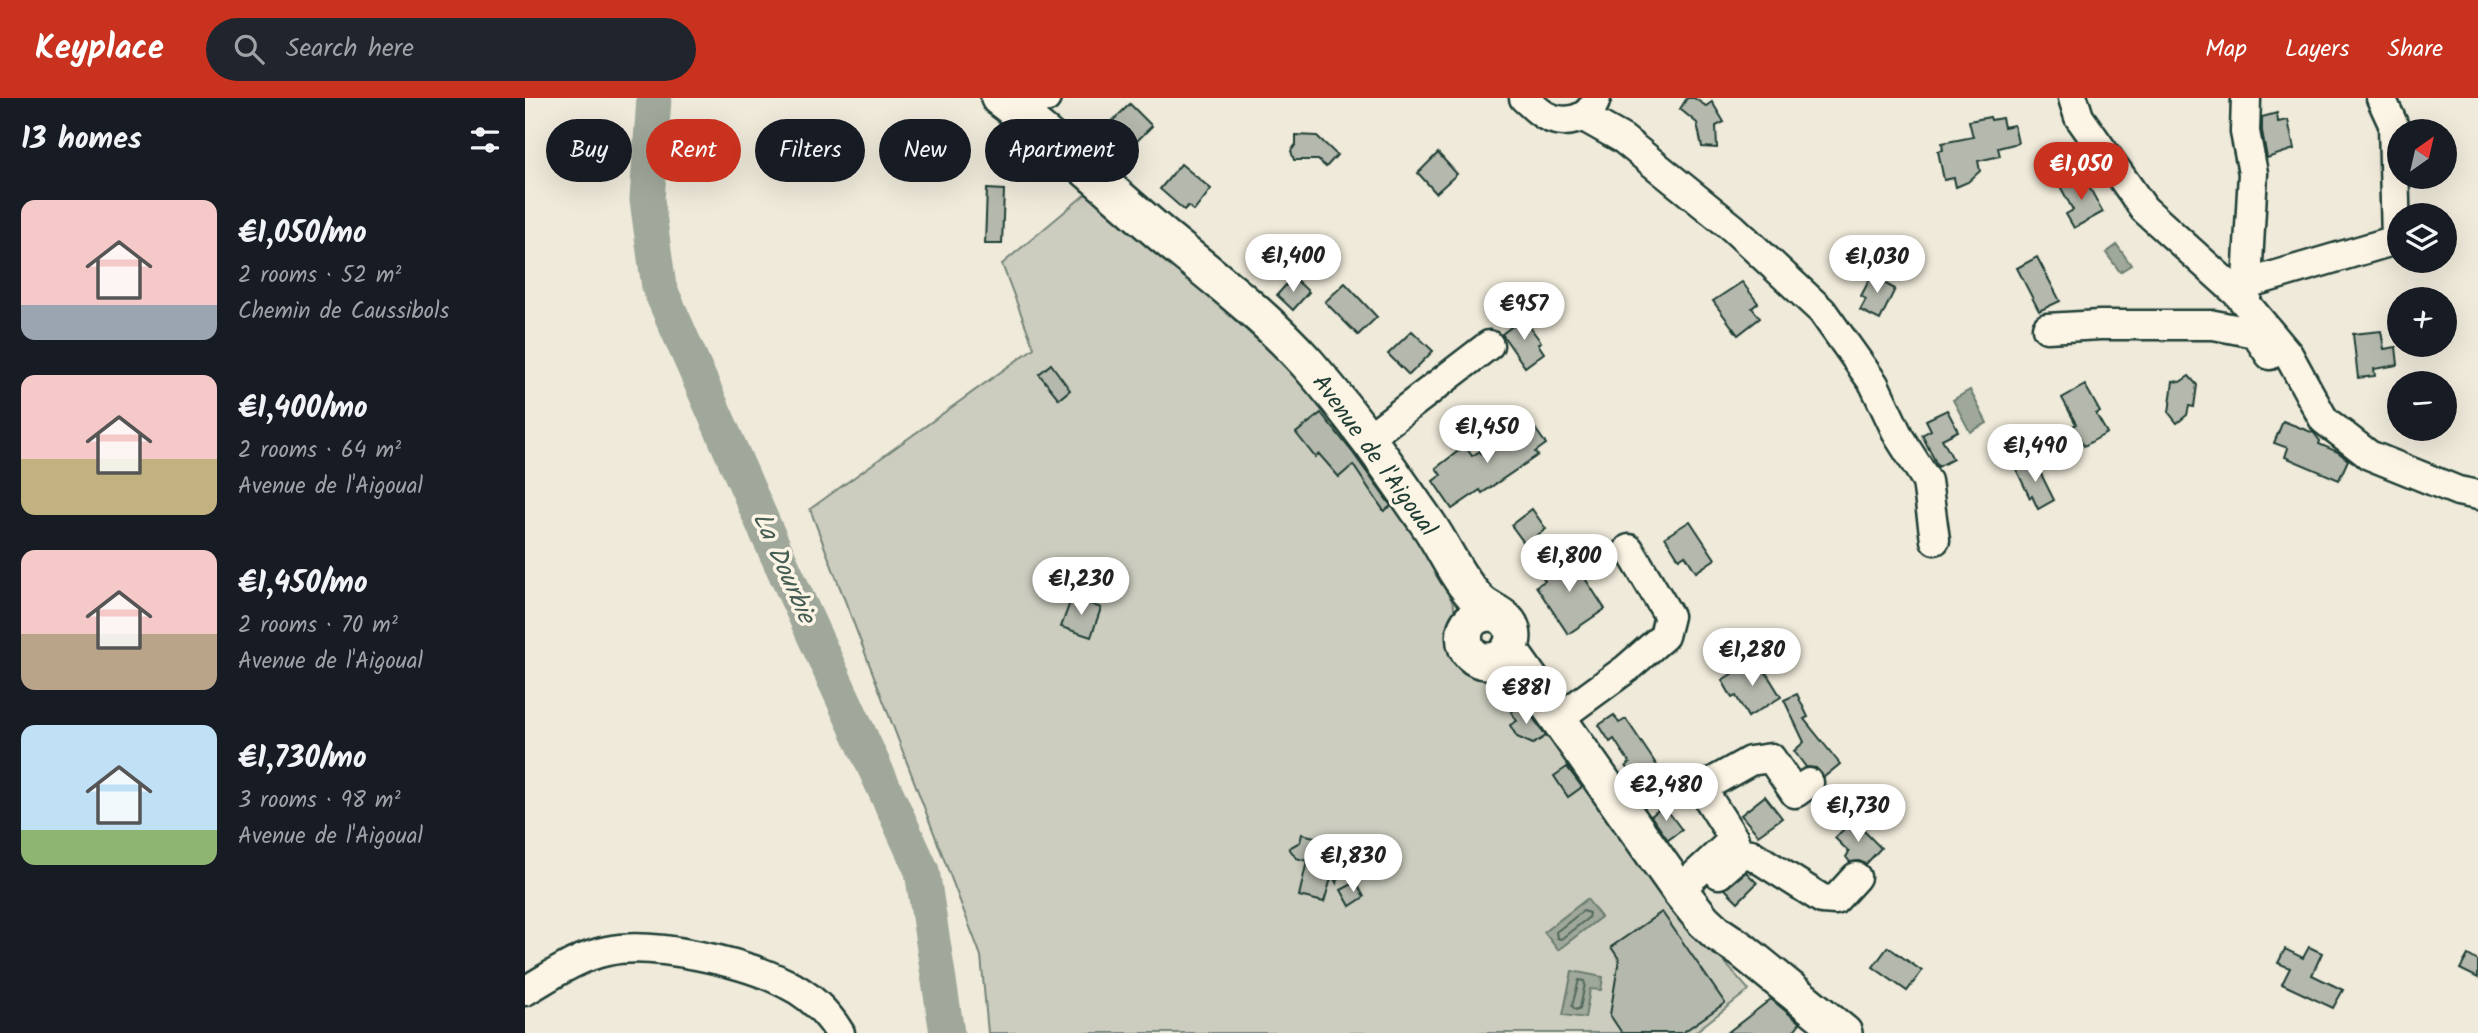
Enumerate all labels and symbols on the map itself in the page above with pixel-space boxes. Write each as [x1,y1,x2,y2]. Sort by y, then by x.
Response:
north arrow [2387,119,2457,189]
pin: €1,050 [2024,142,2138,202]
pin: €1,400 [1236,234,1350,294]
pin: €1,030 [1820,236,1934,295]
pin: €957 [1483,282,1565,342]
street label: Avenue de l'Aigoual [1301,366,1446,546]
pin: €1,450 [1430,406,1544,465]
pin: €1,490 [1978,424,2092,484]
water label: La Dourbie [740,505,827,632]
pin: €1,800 [1512,534,1626,594]
pin: €1,230 [1024,558,1138,617]
pin: €1,280 [1695,628,1809,688]
pin: €881 [1485,666,1567,726]
pin: €2,480 [1609,764,1723,823]
pin: €1,730 [1801,784,1915,844]
pin: €1,830 [1296,834,1410,894]

